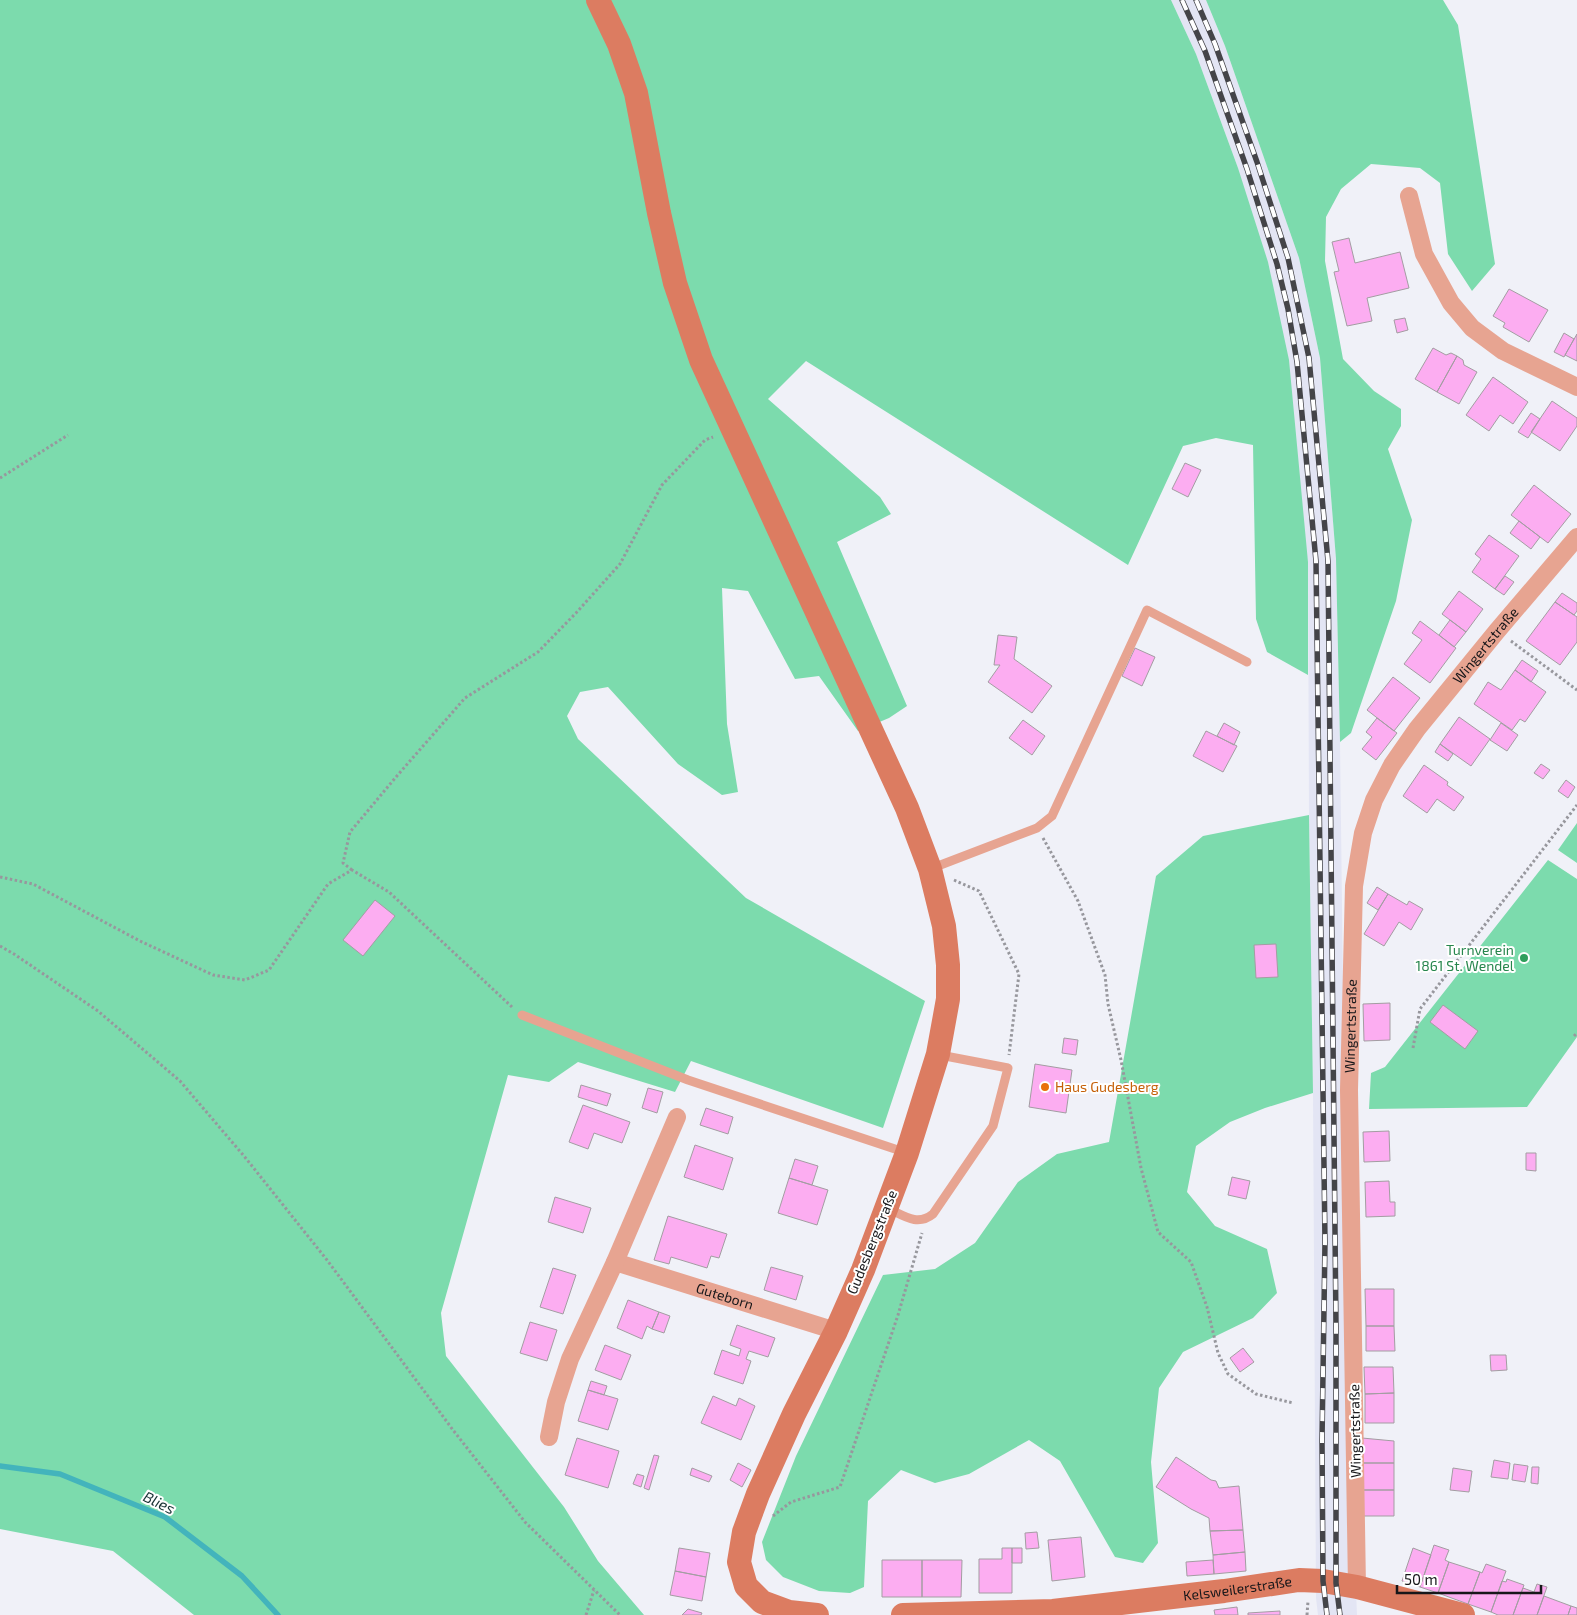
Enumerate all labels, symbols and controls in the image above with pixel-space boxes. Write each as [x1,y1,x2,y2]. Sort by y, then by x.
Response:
street label: Wingertstraße [1449,603,1522,687]
place label: Turnverein 1861 St. Wendel [1416,941,1515,974]
marker: Turnverein 1861 St. Wendel [1518,952,1530,964]
street label: Wingertstraße [1340,979,1360,1073]
place label: Haus Gudesberg [1055,1078,1159,1095]
marker: Haus Gudesberg [1039,1081,1051,1093]
street label: Gudesbergstraße [843,1187,900,1296]
street label: Guteborn [694,1279,756,1313]
street label: Wingertstraße [1345,1384,1364,1478]
water label: Blies [141,1487,179,1518]
scale bar [1397,1562,1541,1594]
text: 50 m [1404,1570,1438,1588]
street label: Kelsweilerstraße [1182,1572,1293,1604]

